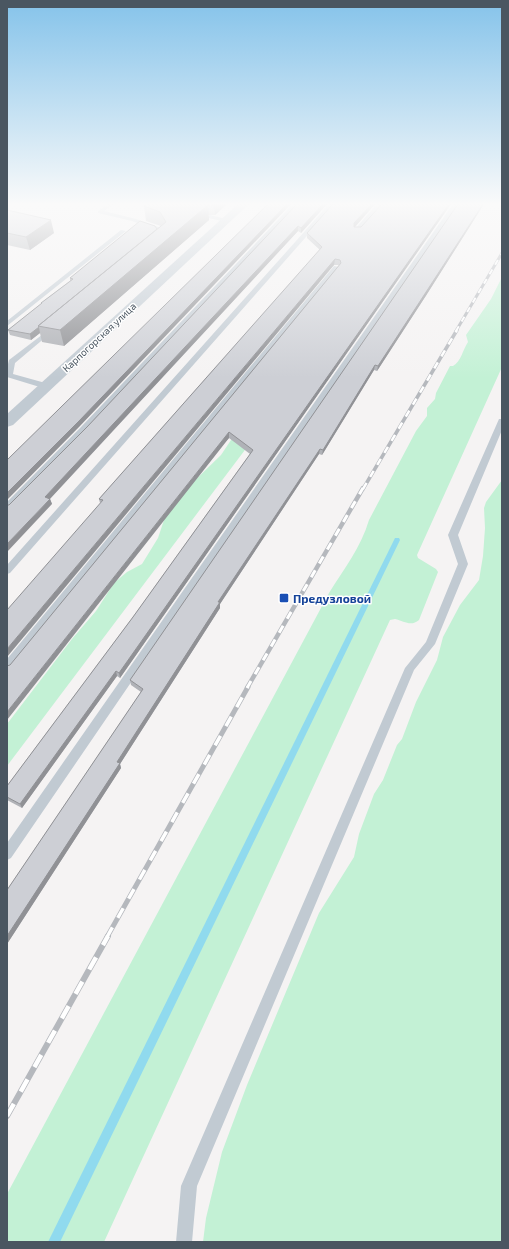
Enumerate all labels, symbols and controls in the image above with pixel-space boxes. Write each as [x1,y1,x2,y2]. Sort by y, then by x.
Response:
street label: Карпогорская улица [60,300,139,375]
place label: Предузловой [293,591,371,605]
marker: Предузловой [278,592,290,604]

